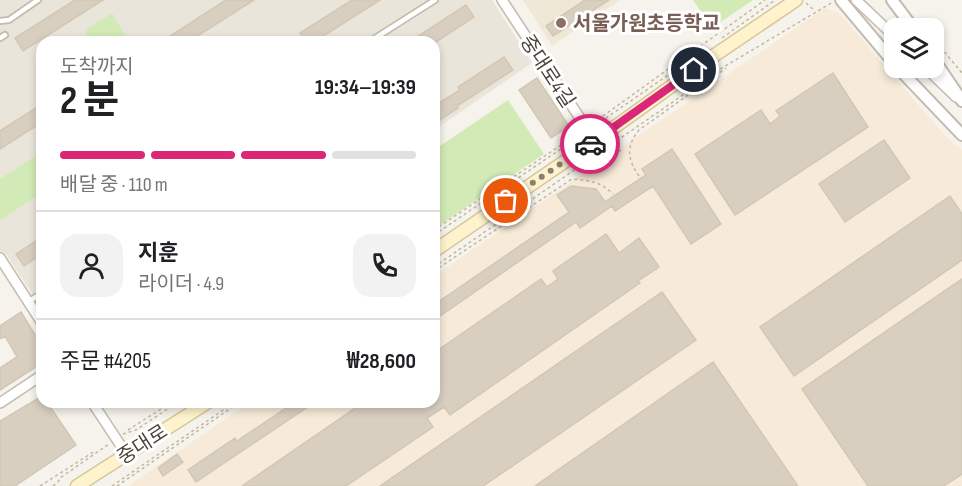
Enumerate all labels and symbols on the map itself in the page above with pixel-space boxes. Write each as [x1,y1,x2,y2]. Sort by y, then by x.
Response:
place label: 서울가원초등학교 [573,12,720,36]
marker: 서울가원초등학교 [554,16,568,30]
street label: 중대로4길 [515,31,580,112]
pin [668,44,719,95]
courier [560,114,620,174]
pin [480,175,531,226]
street label: 중대로 [113,420,172,470]

